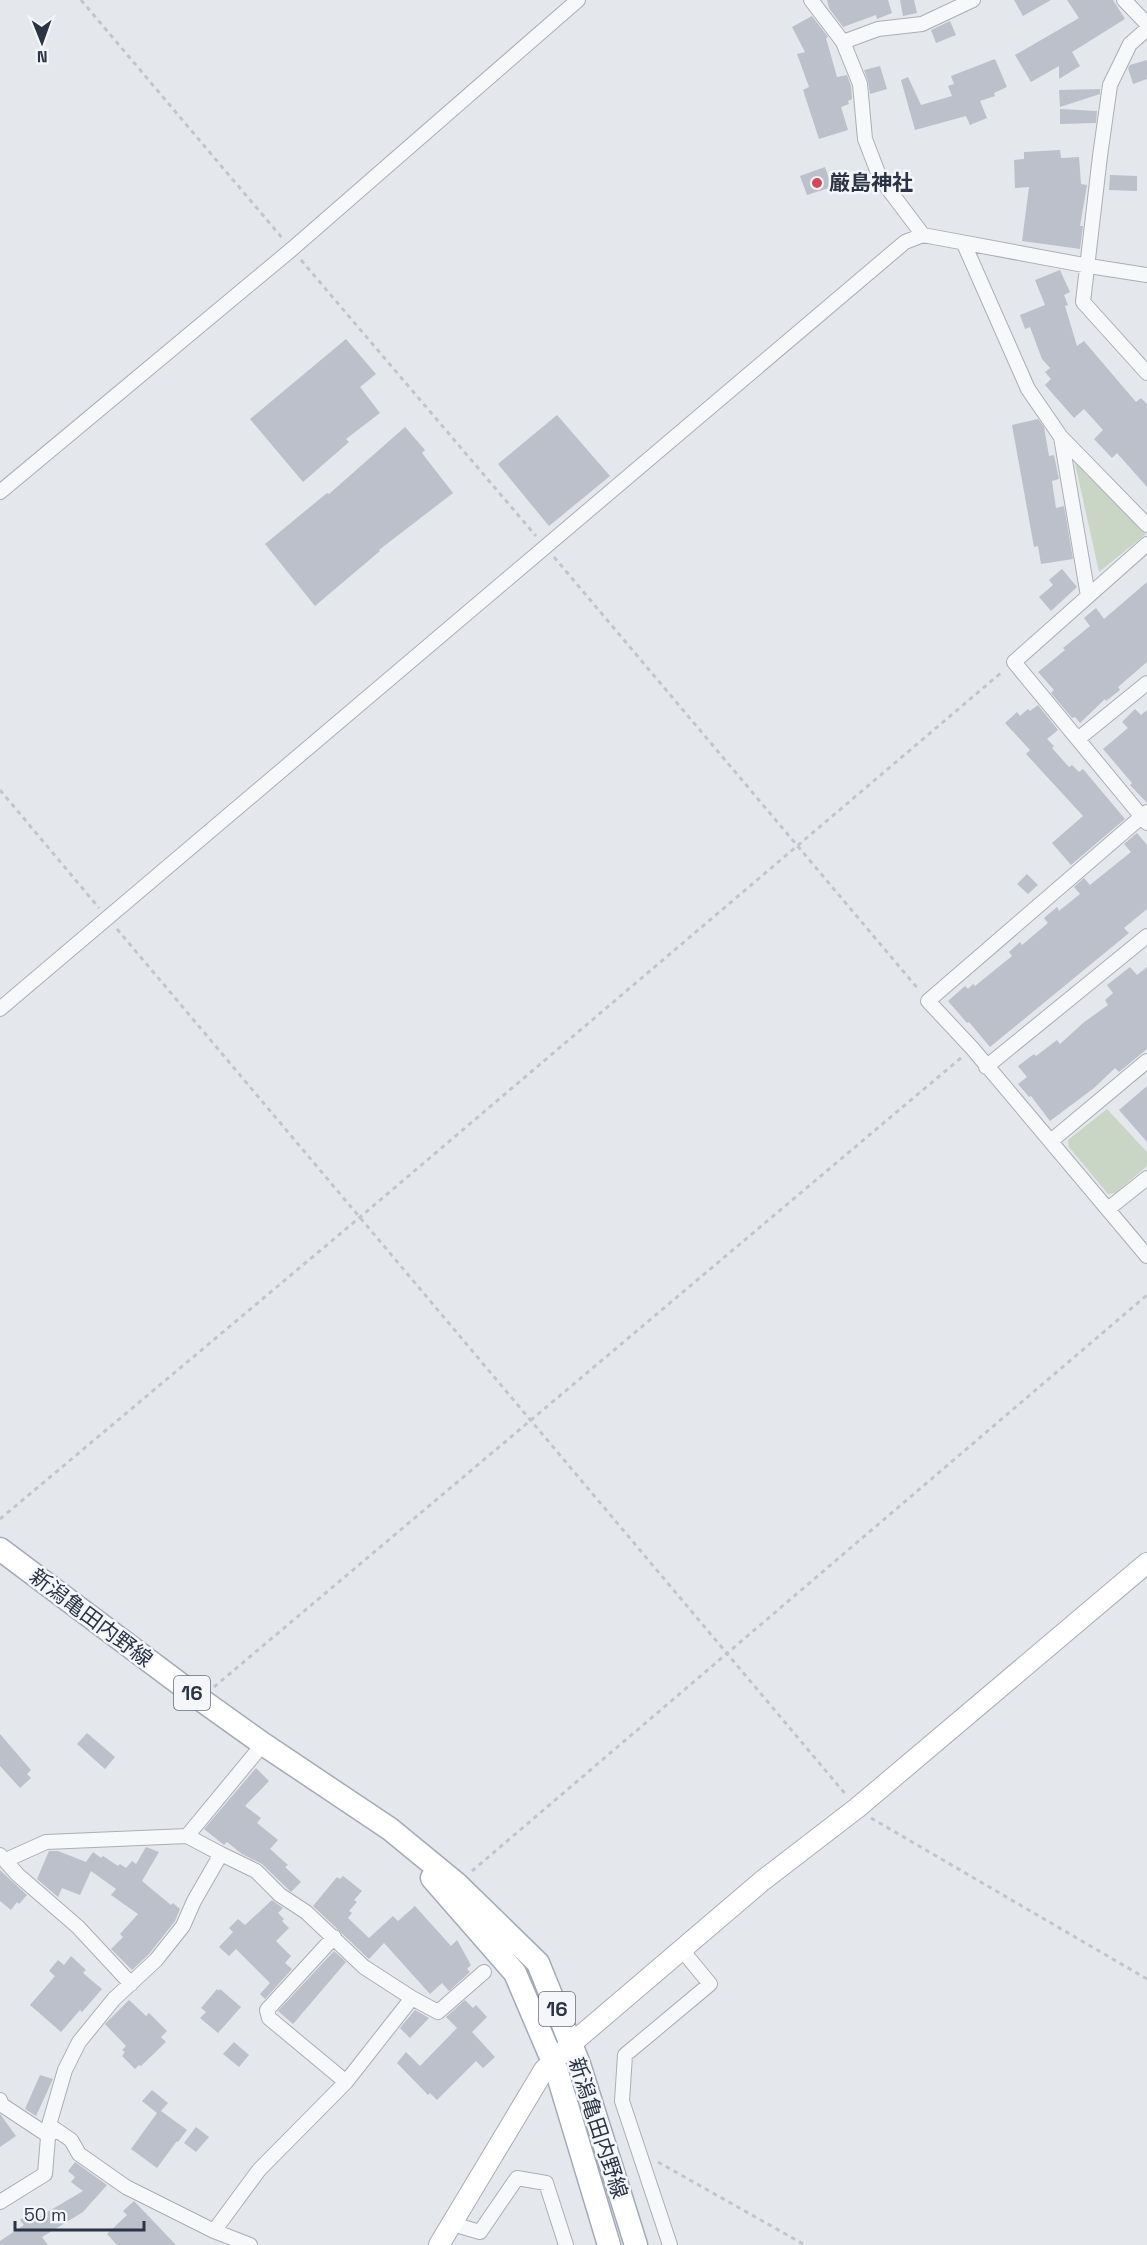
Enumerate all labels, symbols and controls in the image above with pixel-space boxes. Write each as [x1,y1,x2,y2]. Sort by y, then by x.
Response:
north arrow [12,12,72,72]
text: N [37,46,48,67]
place label: 厳島神社 [829,169,913,196]
marker: 厳島神社 [810,176,824,190]
street label: 新潟亀田内野線 [24,1563,158,1673]
road number: 16 [174,1676,210,1710]
road number: 16 [539,1992,575,2026]
street label: 新潟亀田内野線 [563,2054,634,2202]
scale bar [15,2194,144,2232]
text: 50 m [24,2203,66,2226]

